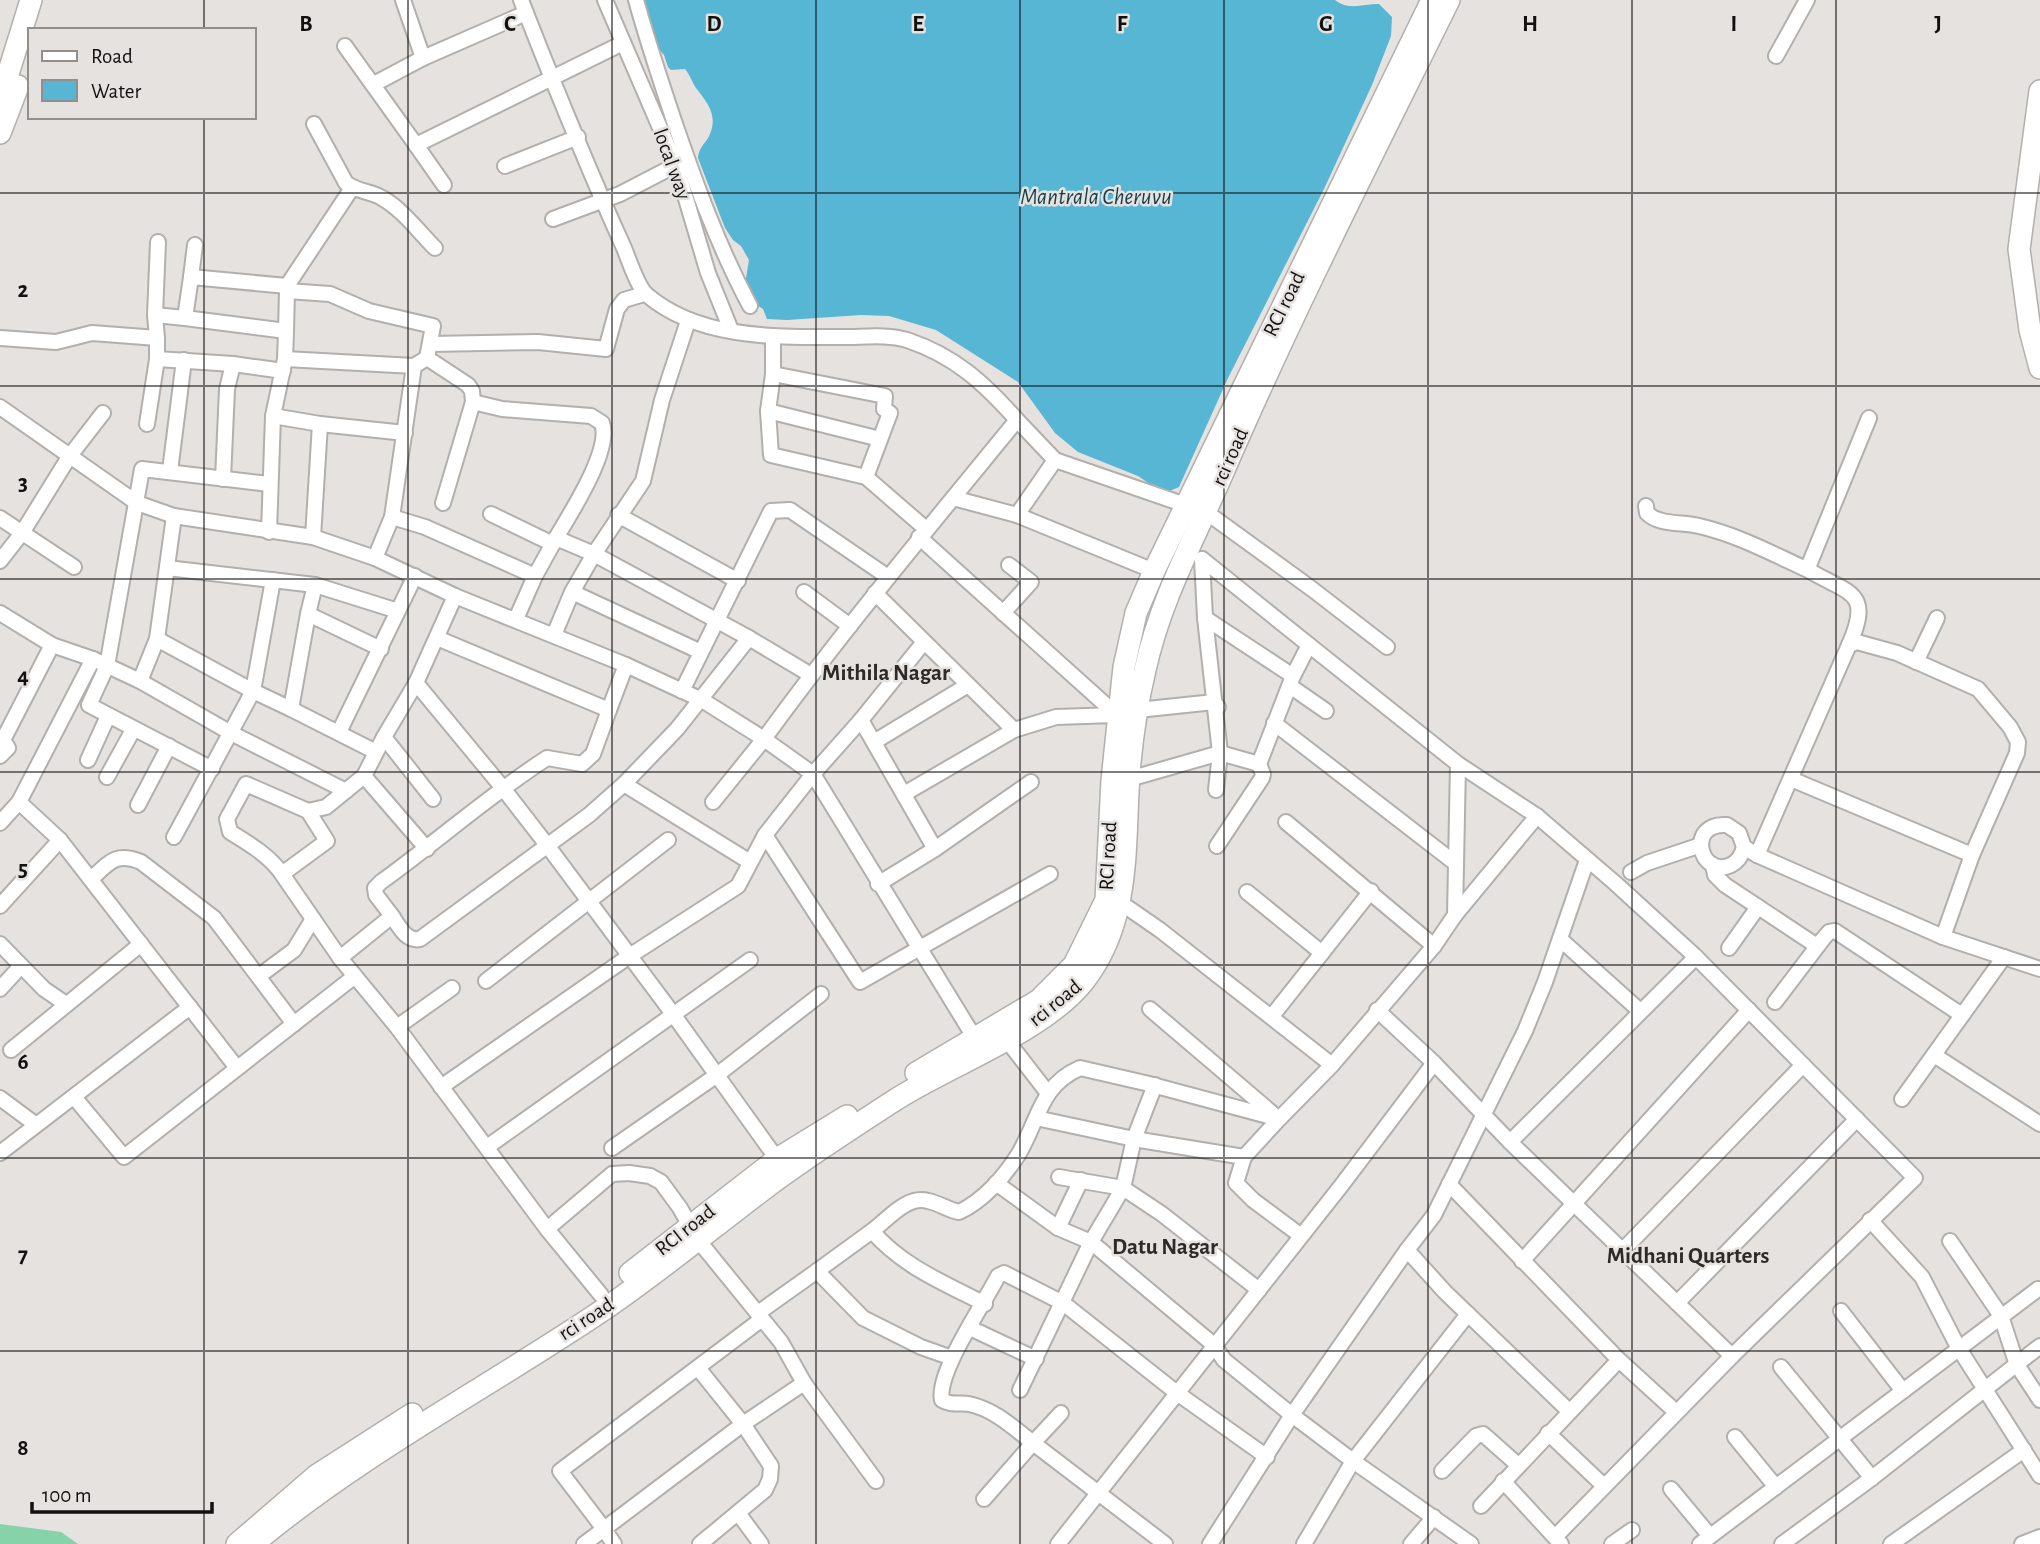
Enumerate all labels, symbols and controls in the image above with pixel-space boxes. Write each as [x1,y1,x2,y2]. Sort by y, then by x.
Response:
text: B [299,13,313,36]
text: C [504,13,516,36]
text: D [706,13,722,36]
text: E [912,13,924,36]
text: F [1117,13,1128,36]
text: G [1319,13,1333,36]
text: H [1522,13,1538,36]
text: I [1731,13,1737,36]
text: J [1934,13,1942,36]
legend [28,28,256,119]
text: Road [91,46,133,67]
text: Water [91,81,141,102]
street label: local way [649,126,695,202]
water label: Mantrala Cheruvu [1020,186,1172,209]
street label: RCI road [1259,268,1309,340]
text: 2 [18,279,29,302]
street label: rci road [1208,425,1252,489]
text: 3 [18,472,28,495]
district label: Mithila Nagar [822,662,950,685]
text: 4 [17,665,29,688]
street label: RCI road [1096,821,1120,891]
text: 5 [18,858,28,881]
street label: rci road [1025,976,1085,1030]
text: 6 [17,1051,29,1074]
street label: RCI road [651,1200,719,1260]
district label: Datu Nagar [1112,1236,1218,1259]
text: 7 [18,1244,28,1267]
district label: Midhani Quarters [1607,1245,1769,1268]
street label: rci road [555,1294,617,1344]
text: 8 [17,1437,29,1460]
scale bar [32,1470,212,1514]
text: 100 m [42,1485,92,1506]

